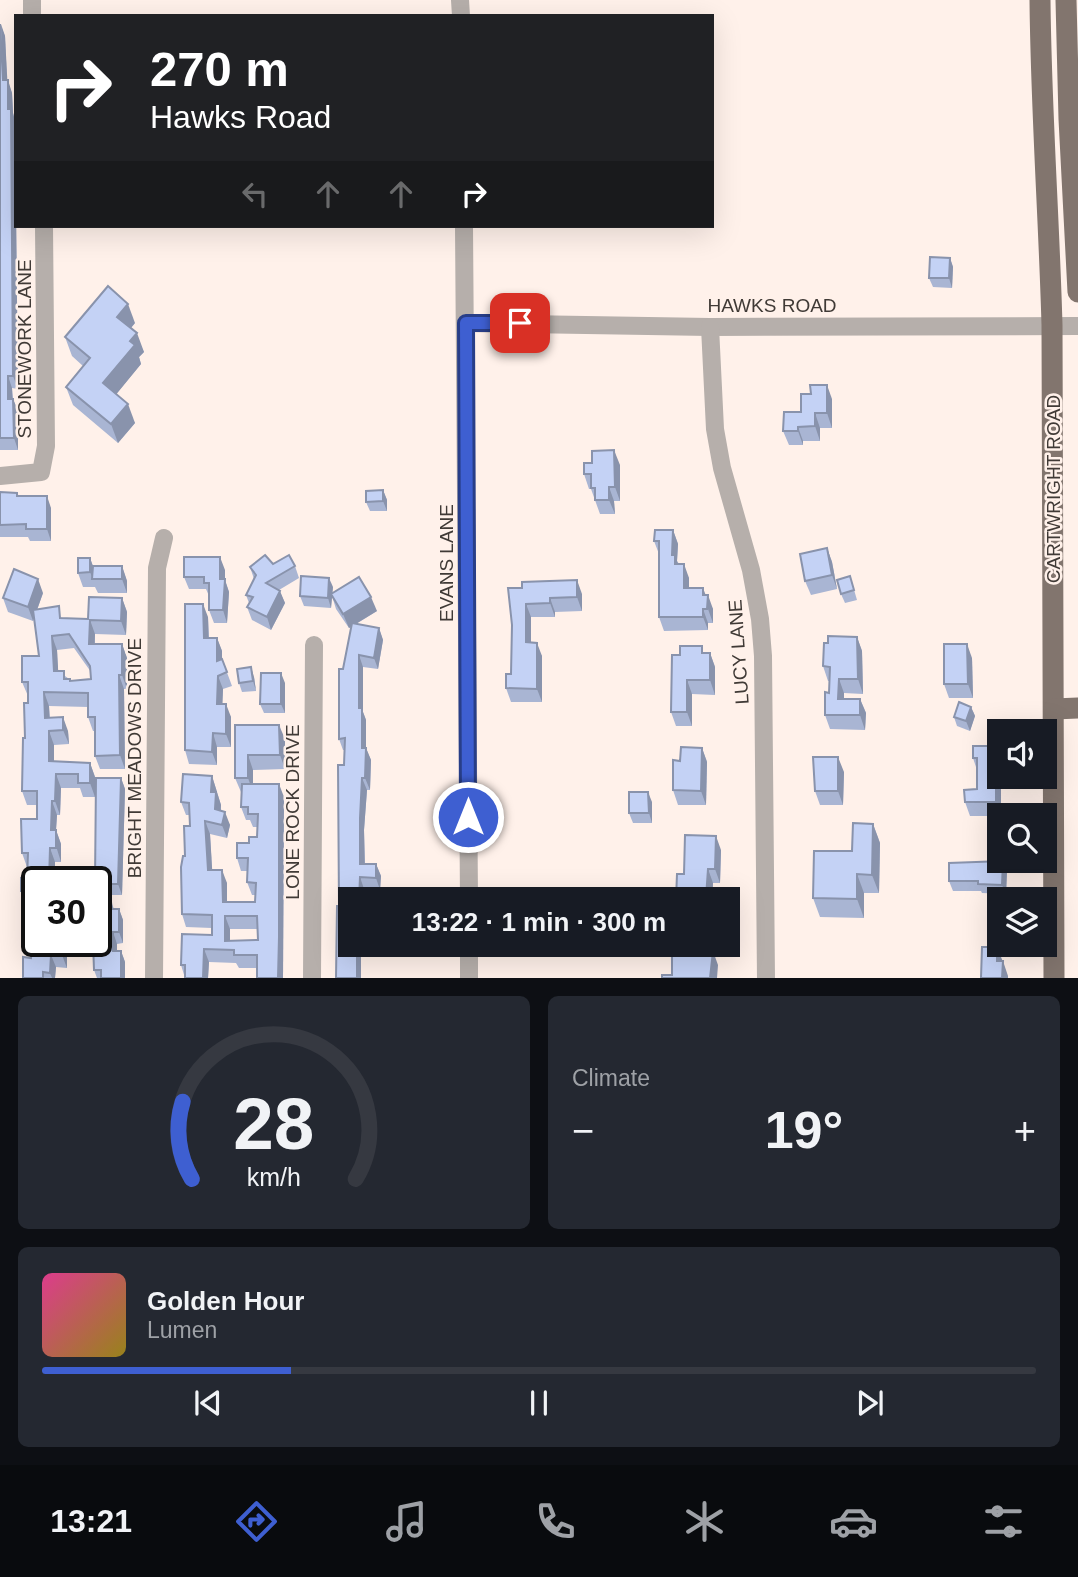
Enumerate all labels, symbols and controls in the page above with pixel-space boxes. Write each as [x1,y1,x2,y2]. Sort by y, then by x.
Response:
icon: right [35,42,126,133]
text: 270 m [150,42,289,96]
text: Hawks Road [150,99,331,135]
icon: left [236,175,274,213]
icon: ahead [309,175,347,213]
icon: ahead [382,175,420,213]
icon: right [455,175,493,213]
street label: STONEWORK LANE [14,259,35,439]
pin [490,293,550,353]
street label: HAWKS ROAD [707,295,837,316]
icon: arrive [501,304,539,342]
street label: CARTWRIGHT ROAD [1043,395,1064,583]
street label: EVANS LANE [436,504,457,622]
street label: LUCY LANE [724,599,753,705]
street label: BRIGHT MEADOWS DRIVE [124,638,145,878]
map controls [987,719,1057,957]
button: sound [987,719,1057,789]
street label: LONE ROCK DRIVE [282,724,303,900]
position arrow [431,780,505,854]
button: search [987,803,1057,873]
speed limit sign: 30 [21,866,112,957]
button: layers [987,887,1057,957]
text: 13:22 · 1 min · 300 m [412,907,666,937]
text: Climate [572,1065,650,1091]
text: 28 [234,1083,314,1164]
text: 19° [765,1101,843,1159]
text: − [572,1110,594,1152]
text: + [1014,1110,1036,1152]
text: km/h [247,1162,301,1190]
text: Golden Hour [147,1286,304,1316]
text: Lumen [147,1317,217,1343]
icon: previous [189,1384,227,1422]
icon: pause [520,1384,558,1422]
icon: next [851,1384,889,1422]
icon: directions [232,1497,281,1546]
icon: music [382,1497,431,1546]
icon: phone [531,1497,580,1546]
icon: climate [680,1497,729,1546]
icon: car [829,1497,878,1546]
icon: filters [979,1497,1028,1546]
text: 13:21 [50,1503,132,1539]

